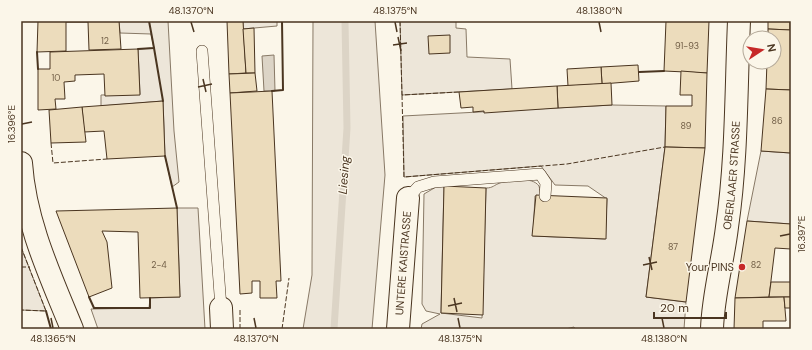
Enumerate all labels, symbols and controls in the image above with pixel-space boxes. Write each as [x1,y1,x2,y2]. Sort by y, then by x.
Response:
text: 48.1370°N [168,4,214,17]
text: 48.1375°N [373,4,417,17]
text: 48.1380°N [576,4,622,17]
north arrow [742,30,782,70]
house number: 12 [101,35,109,47]
house number: 91-93 [675,40,699,52]
text: N [764,43,779,53]
house number: 10 [52,72,60,84]
text: 16.396°E [5,105,18,143]
house number: 86 [771,115,783,127]
house number: 89 [681,120,692,132]
street label: OBERLAAER STRASSE [720,121,743,231]
water label: Liesing [335,155,353,195]
street label: UNTERE KAISTRASSE [392,211,414,316]
text: 16.397°E [795,215,808,253]
house number: 87 [668,241,678,253]
house number: 2-4 [151,259,167,271]
house number: 82 [751,259,761,271]
place label: Your PINS [686,260,734,274]
marker: Your PINS [737,262,747,272]
scale bar [654,294,726,320]
text: 20 m [660,300,689,316]
text: 48.1365°N [30,332,76,345]
text: 48.1370°N [233,332,279,345]
text: 48.1375°N [438,332,482,345]
text: 48.1380°N [641,332,687,345]

